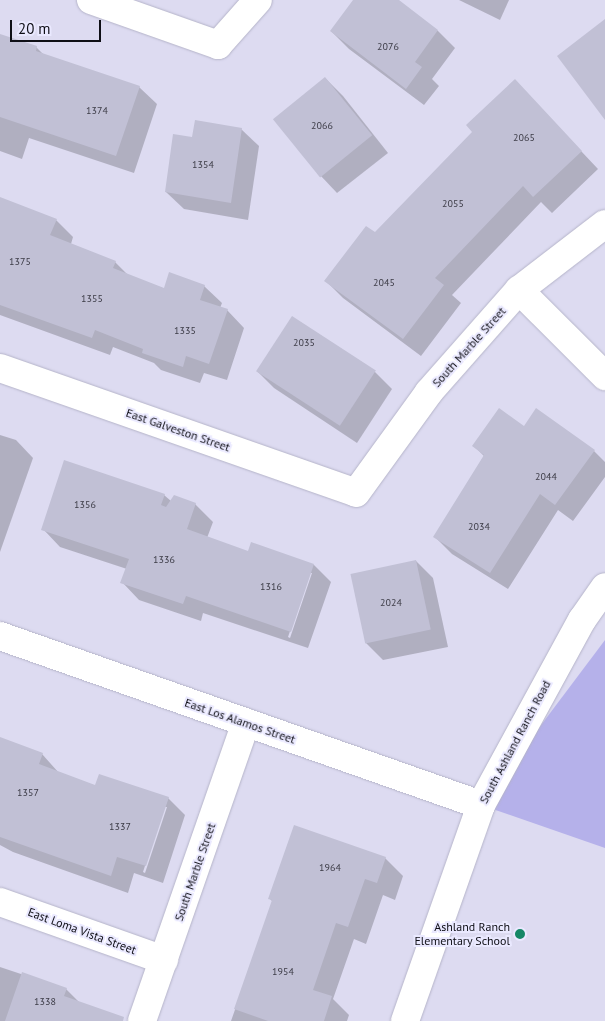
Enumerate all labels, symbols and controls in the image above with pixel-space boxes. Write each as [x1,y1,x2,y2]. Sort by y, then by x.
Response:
scale bar [12,10,104,42]
text: 20 m [18,19,51,38]
house number: 2076 [377,41,399,53]
house number: 1374 [86,105,108,117]
house number: 2066 [311,120,333,132]
house number: 2065 [513,132,535,144]
house number: 1354 [192,159,214,171]
house number: 2055 [442,198,464,210]
house number: 1375 [9,256,31,268]
house number: 2045 [373,277,395,289]
house number: 1355 [81,293,103,305]
street label: South Marble Street [429,304,509,390]
house number: 1335 [174,325,196,337]
house number: 2035 [293,337,315,349]
street label: East Galveston Street [124,405,232,455]
house number: 2044 [535,471,557,483]
house number: 1356 [74,499,96,511]
house number: 2034 [468,521,490,533]
house number: 1336 [153,554,175,566]
house number: 1316 [260,581,282,593]
house number: 2024 [380,597,402,609]
street label: South Ashland Ranch Road [476,678,554,806]
street label: East Los Alamos Street [183,695,297,747]
house number: 1357 [17,787,39,799]
house number: 1337 [109,821,131,833]
street label: South Marble Street [171,821,219,923]
house number: 1964 [319,862,341,874]
street label: East Loma Vista Street [26,905,138,957]
place label: Ashland Ranch Elementary School [414,920,510,948]
marker: Ashland Ranch Elementary School [514,928,526,940]
house number: 1954 [272,966,294,978]
house number: 1338 [34,996,56,1008]

